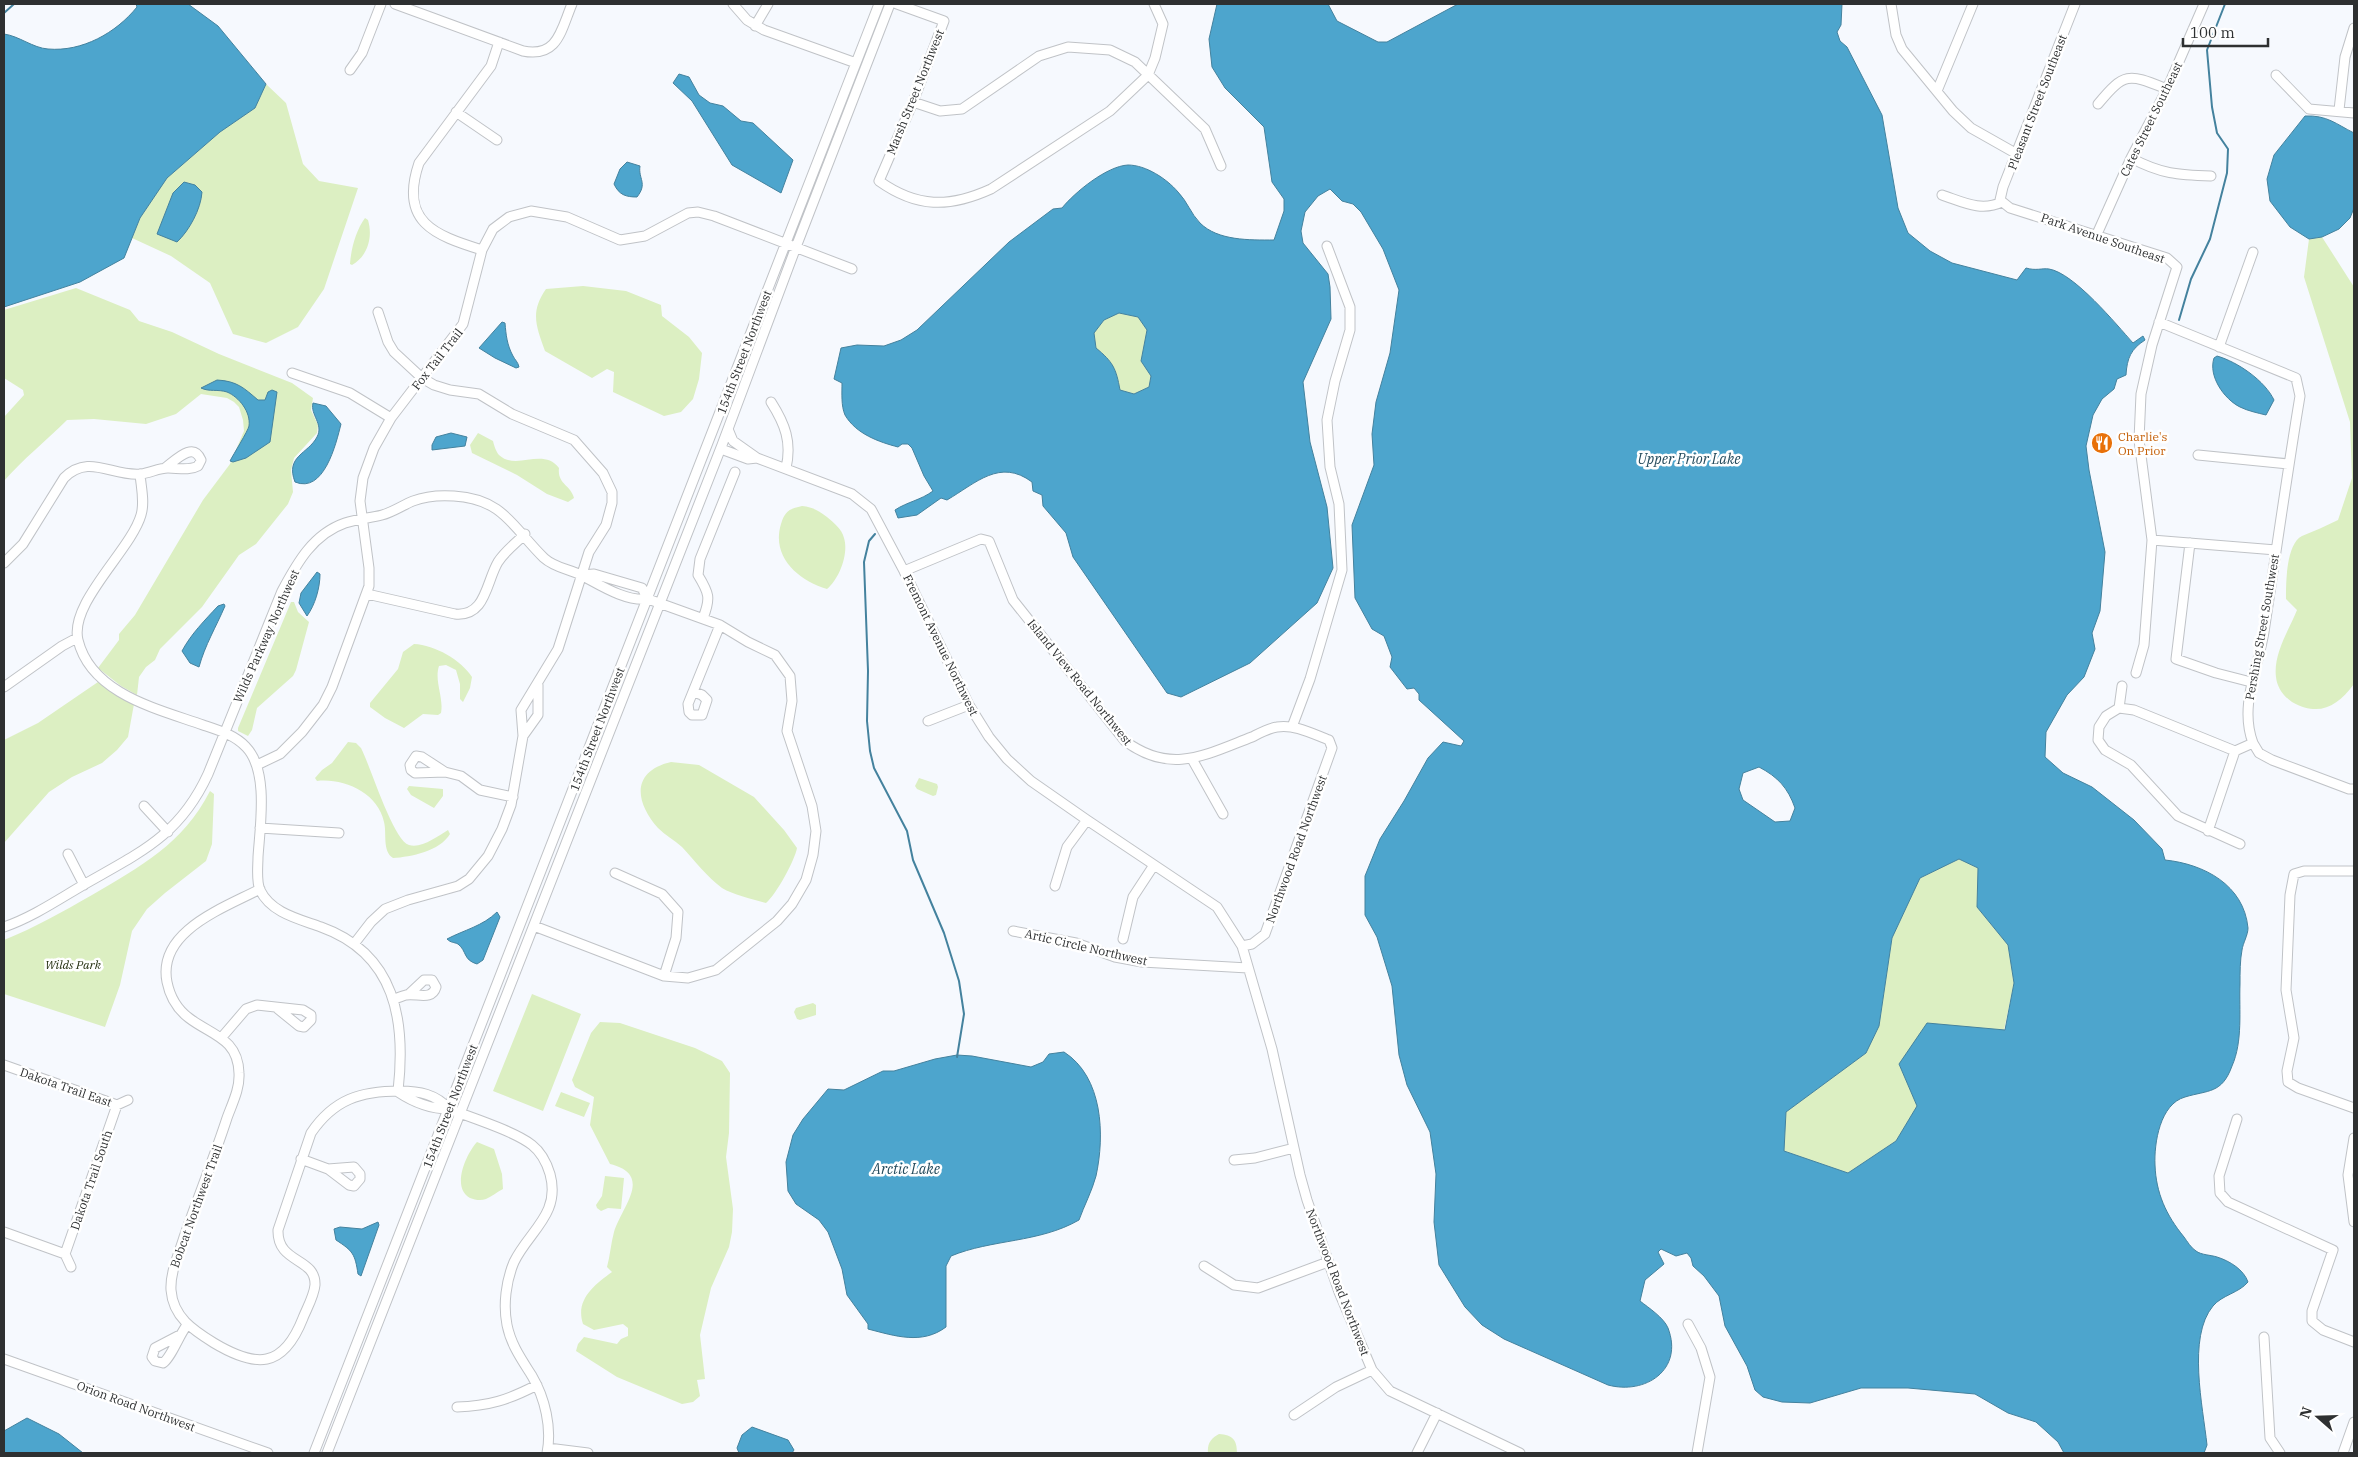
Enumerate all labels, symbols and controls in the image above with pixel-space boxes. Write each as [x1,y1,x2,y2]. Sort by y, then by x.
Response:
scale bar [2183,15,2268,47]
text: 100 m [2190,23,2235,42]
street label: Marsh Street Northwest [883,27,947,157]
street label: Pleasant Street Southeast [2004,32,2070,172]
street label: Cates Street Southeast [2117,59,2185,179]
street label: Park Avenue Southeast [2039,210,2167,266]
street label: 154th Street Northwest [713,288,775,416]
street label: Fox Tail Trail [408,325,466,393]
place label: Charlie's On Prior [2118,429,2168,458]
restaurant icon: Charlie's On Prior [2090,431,2114,455]
water label: Upper Prior Lake [1637,450,1741,468]
street label: Pershing Street Southwest [2242,553,2282,701]
street label: Wilds Parkway Northwest [230,567,302,705]
street label: Fremont Avenue Northwest [900,572,982,718]
street label: Island View Road Northwest [1024,616,1136,748]
street label: 154th Street Northwest [566,665,628,793]
street label: Northwood Road Northwest [1262,773,1330,925]
street label: Artic Circle Northwest [1023,926,1149,968]
park label: Wilds Park [45,957,102,972]
street label: 154th Street Northwest [419,1042,481,1170]
street label: Dakota Trail East [18,1064,114,1110]
street label: Dakota Trail South [67,1128,115,1232]
street label: Bobcat Northwest Trail [167,1142,225,1270]
water label: Arctic Lake [871,1160,941,1178]
street label: Northwood Road Northwest [1303,1206,1373,1358]
street label: Orion Road Northwest [75,1378,197,1434]
north arrow [2293,1392,2343,1442]
text: N [2295,1404,2316,1421]

